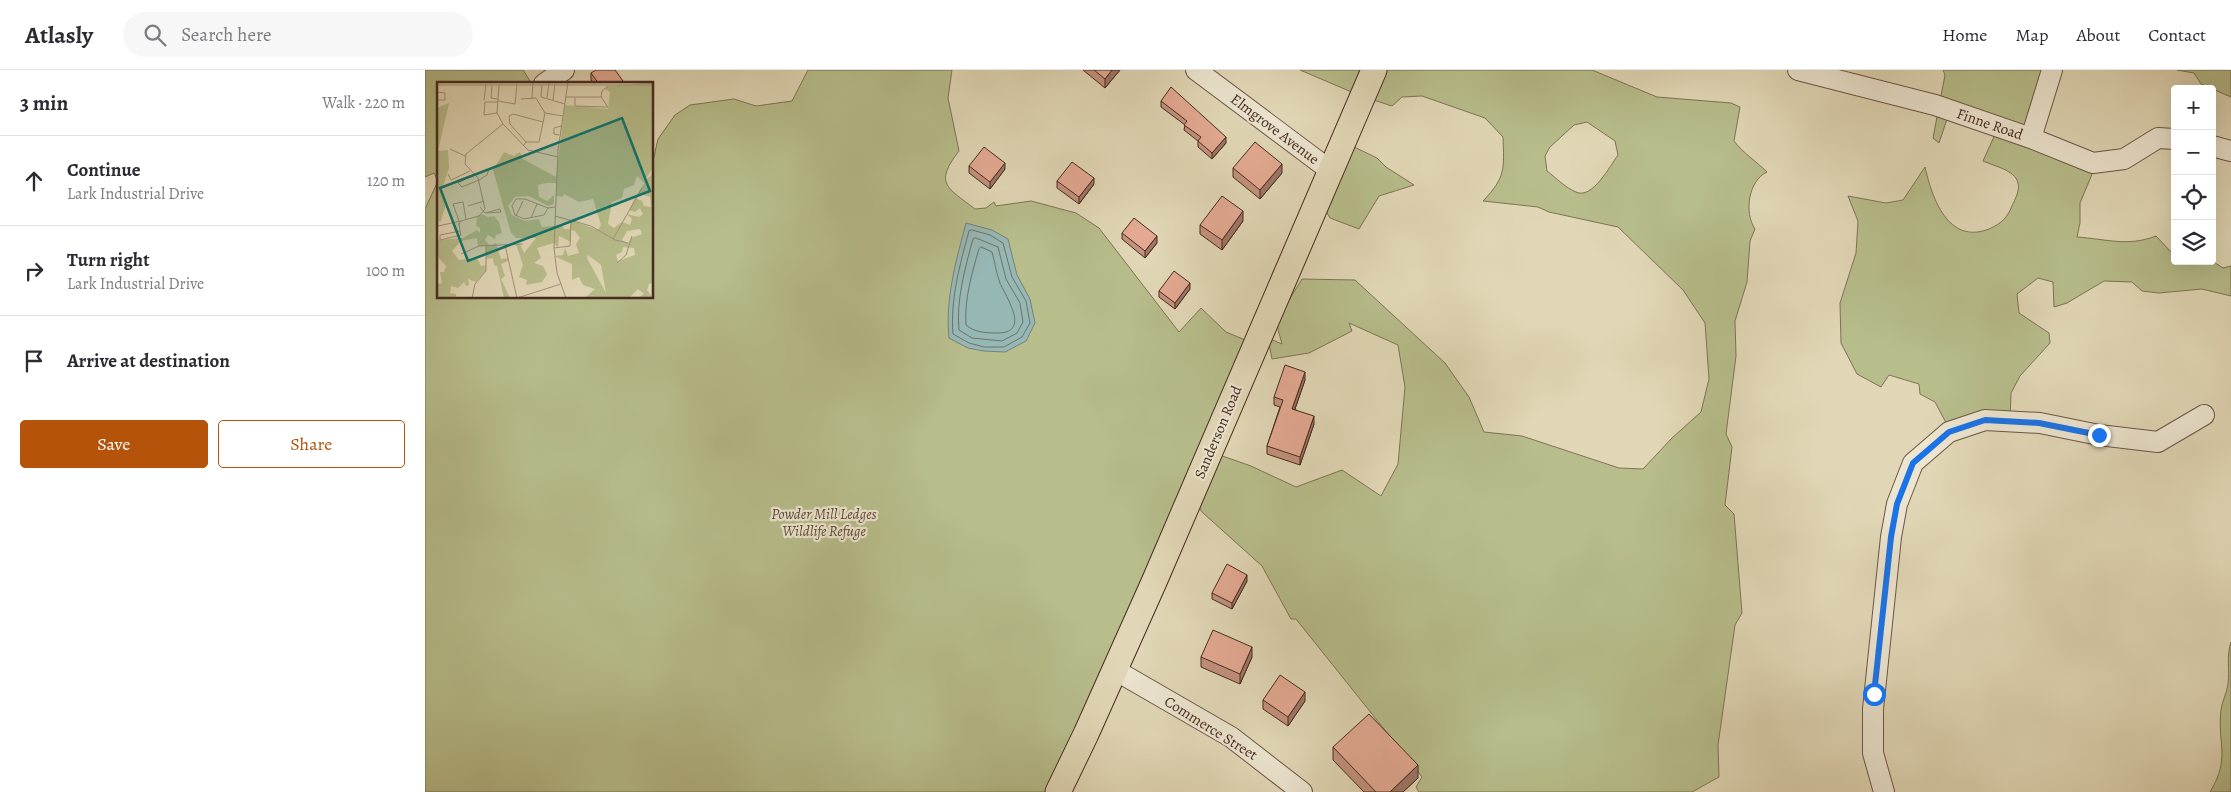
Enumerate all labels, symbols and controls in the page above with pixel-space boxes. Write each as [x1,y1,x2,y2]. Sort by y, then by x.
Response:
search box [123,12,473,57]
text: Atlasly [25,19,93,51]
icon: search [141,21,169,49]
text: Search here [181,22,272,48]
text: Home [1942,23,1987,47]
text: Map [2015,23,2048,47]
text: About [2076,23,2120,47]
text: Contact [2148,23,2206,47]
inset map [437,82,654,299]
map controls [2171,85,2216,265]
button: + [2171,85,2216,130]
text: 3 min [20,89,68,117]
street label: Elmgrove Avenue [1227,89,1324,169]
text: Walk · 220 m [322,92,405,114]
street label: Finne Road [1954,103,2027,145]
button: − [2171,130,2216,175]
text: Continue [67,157,141,183]
icon: ahead [20,167,48,195]
text: 120 m [367,170,405,192]
button: locate [2171,175,2216,220]
text: Lark Industrial Drive [67,183,204,205]
button: layers [2171,220,2216,265]
text: Turn right [67,247,149,273]
icon: right [20,257,48,285]
text: 100 m [366,260,405,282]
text: Lark Industrial Drive [67,273,204,295]
icon: arrive [20,347,48,375]
text: Arrive at destination [67,348,230,374]
street label: Sanderson Road [1189,382,1247,482]
button: Save [20,420,208,468]
button: Share [218,420,405,468]
route end [2088,424,2111,447]
park label: Powder Mill Ledges Wildlife Refuge [771,504,877,541]
route start [1863,683,1886,706]
street label: Commerce Street [1161,691,1262,765]

